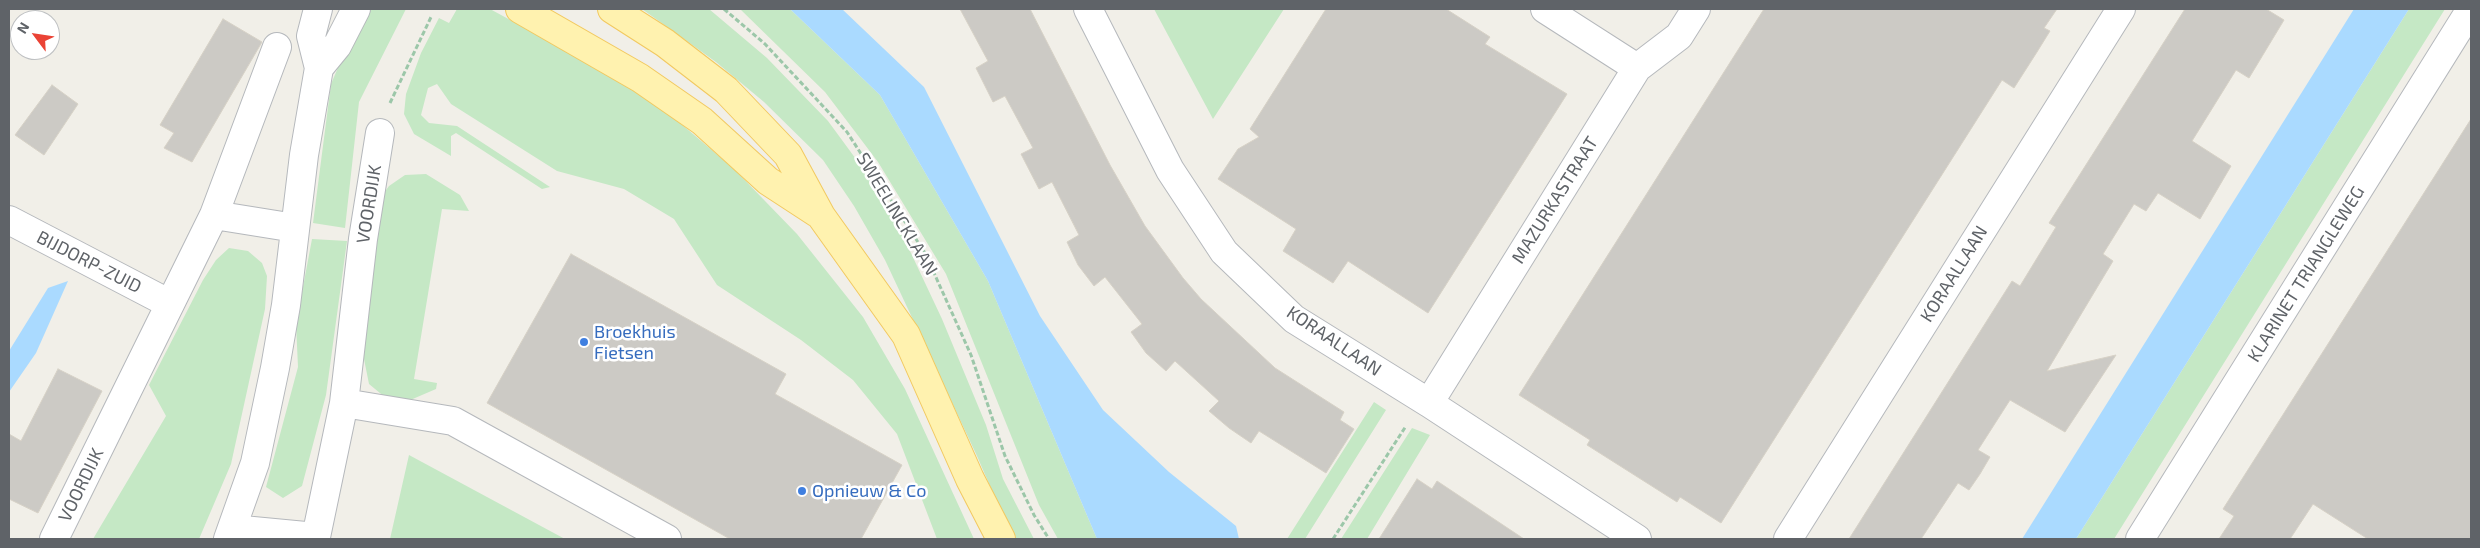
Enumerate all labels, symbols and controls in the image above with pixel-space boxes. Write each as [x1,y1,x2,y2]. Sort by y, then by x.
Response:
north arrow [10,10,60,60]
text: N [13,19,32,36]
street label: MAZURKASTRAAT [1507,133,1603,267]
street label: SWEELINCKLAAN [852,149,942,279]
street label: VOORDIJK [352,163,386,245]
street label: KLARINET TRIANGLEWEG [2243,182,2369,366]
street label: KORAALLAAN [1916,222,1992,326]
street label: BIJDORP-ZUID [33,226,145,298]
street label: KORAALLAAN [1283,301,1385,381]
place label: Broekhuis Fietsen [594,321,676,364]
marker: Broekhuis Fietsen [578,336,590,348]
street label: VOORDIJK [54,445,108,525]
place label: Opnieuw & Co [812,480,927,502]
marker: Opnieuw & Co [796,485,808,497]

